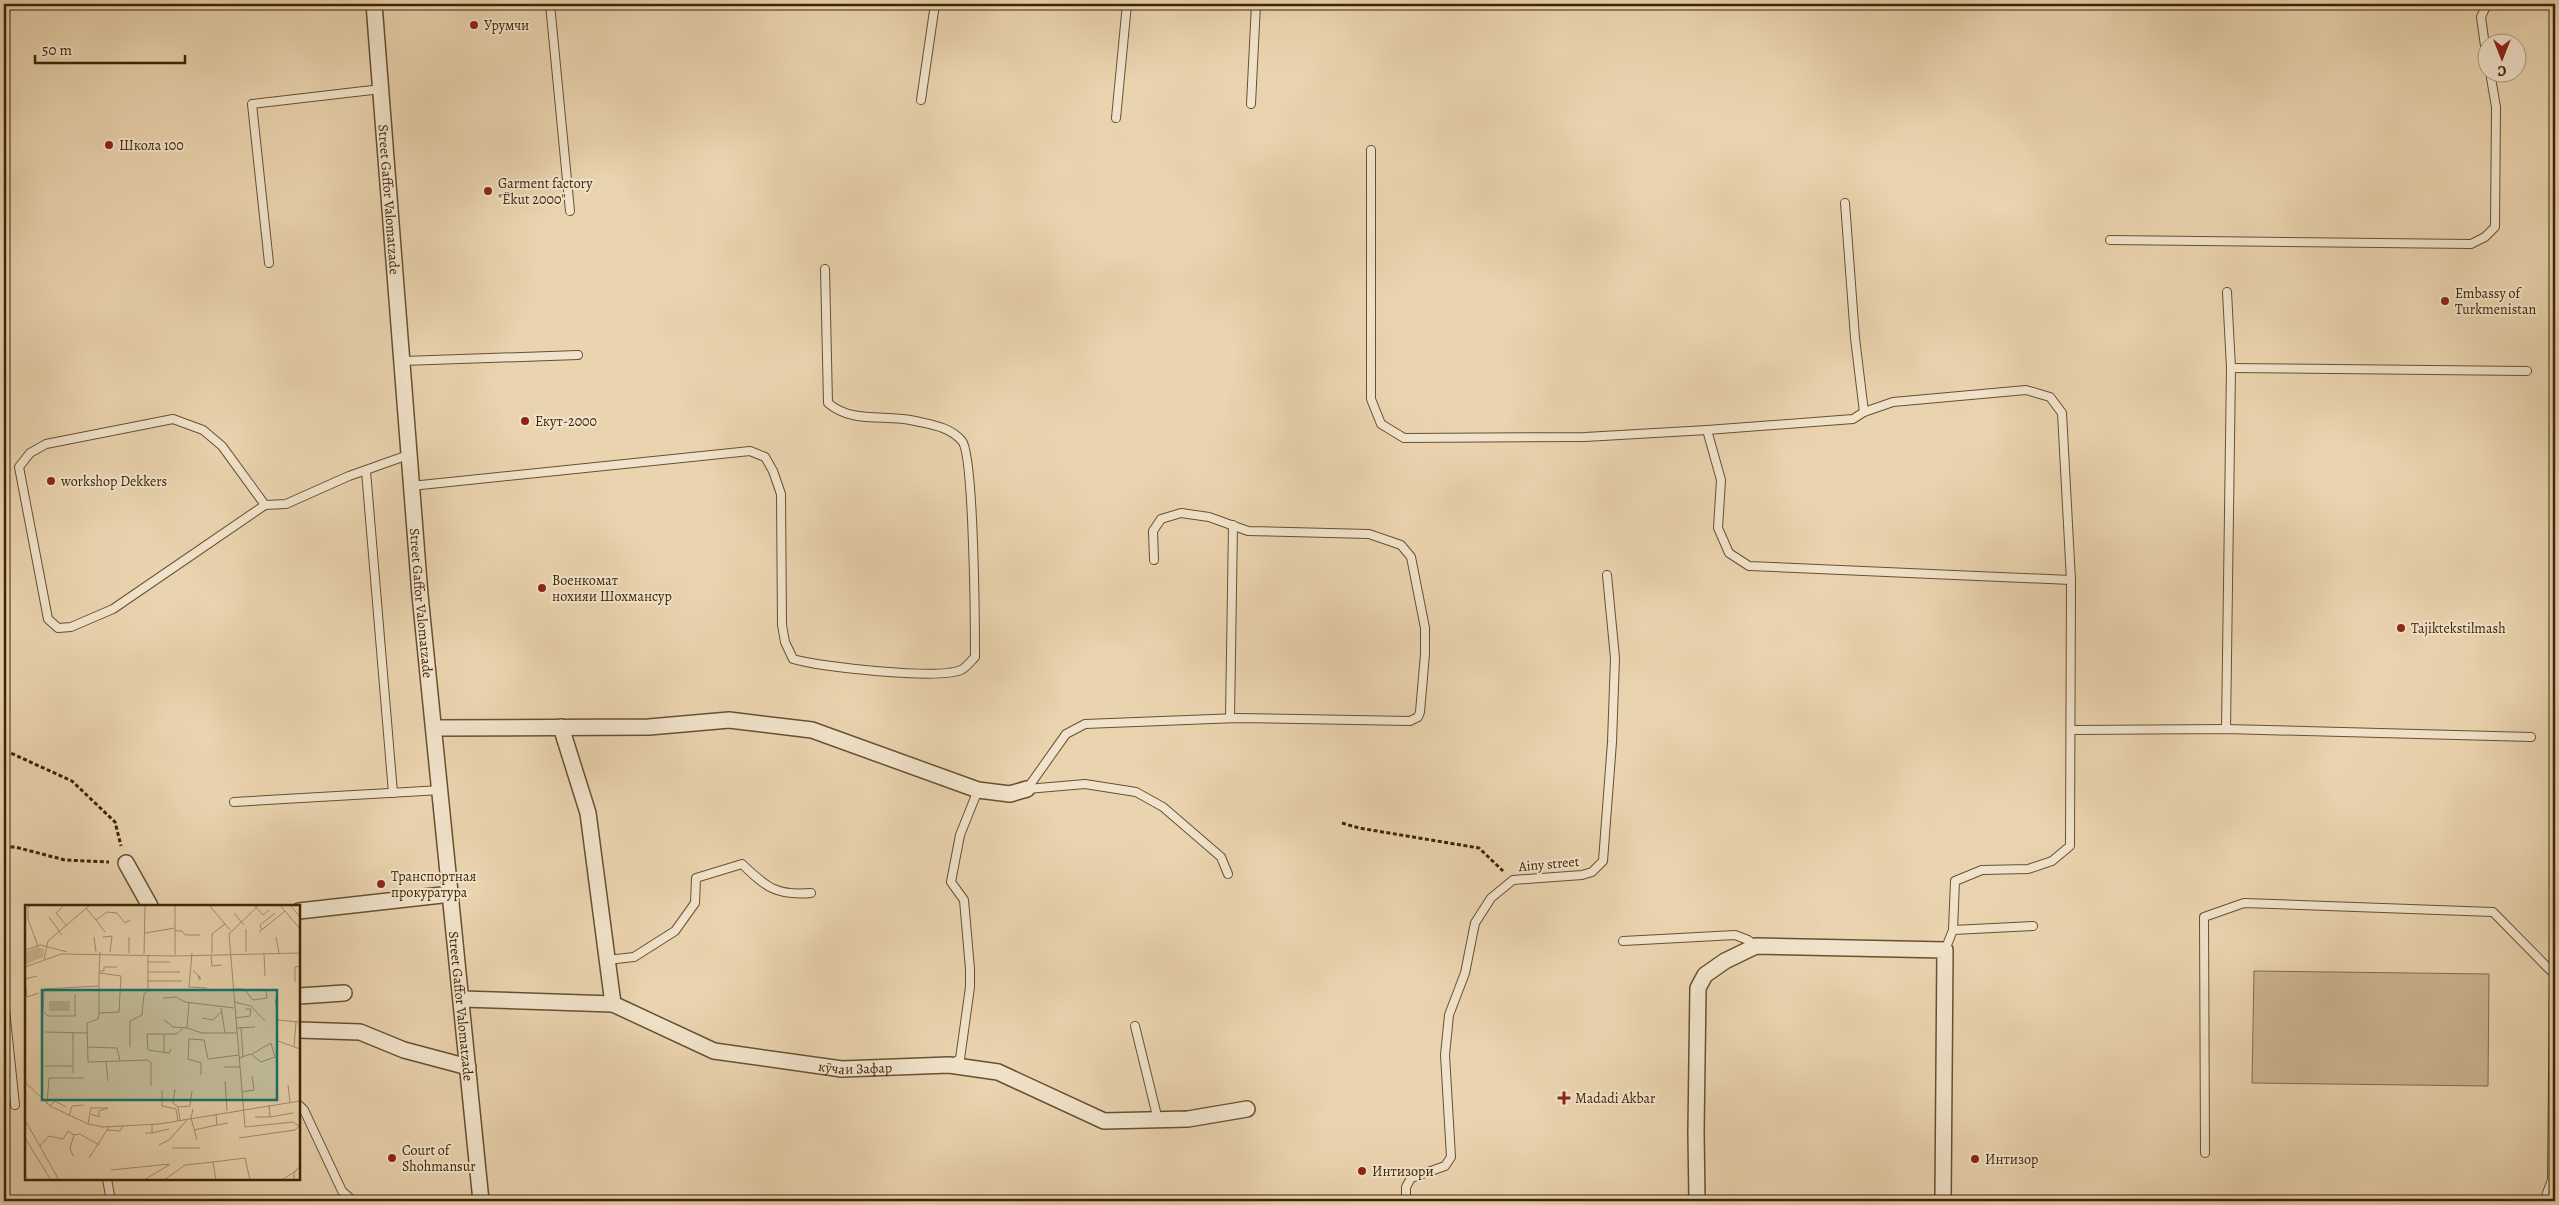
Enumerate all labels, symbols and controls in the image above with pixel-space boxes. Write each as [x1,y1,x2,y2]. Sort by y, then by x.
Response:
place label: Урумчи [484,16,529,35]
marker: Урумчи [468,19,480,31]
scale bar [35,32,185,64]
north arrow [2476,32,2526,82]
text: 50 m [42,40,72,60]
text: С [2497,61,2506,80]
street label: Street Gaffor Valomatzade [374,124,405,275]
place label: Школа 100 [119,136,184,155]
marker: Школа 100 [103,139,115,151]
place label: Garment factory "Ёkut 2000" [498,174,593,209]
marker: Garment factory "Ёkut 2000" [482,185,494,197]
place label: Embassy of Turkmenistan [2455,284,2536,319]
marker: Embassy of Turkmenistan [2439,295,2451,307]
place label: Екут-2000 [535,412,597,431]
marker: Екут-2000 [519,415,531,427]
place label: workshop Dekkers [60,472,167,491]
marker: workshop Dekkers [45,475,57,487]
street label: Street Gaffor Valomatzade [405,527,438,679]
place label: Военкомат нохияи Шохмансур [552,571,672,606]
marker: Военкомат нохияи Шохмансур [536,582,548,594]
place label: Tajiktekstilmash [2411,619,2506,638]
marker: Tajiktekstilmash [2395,622,2407,634]
street label: Ainy street [1517,852,1581,876]
place label: Транспортная прокуратура [391,867,476,902]
marker: Транспортная прокуратура [375,878,387,890]
inset map [25,905,300,1180]
street label: Street Gaffor Valomatzade [444,930,478,1082]
street label: кӯчаи Зафар [817,1056,893,1079]
place label: Madadi Akbar [1575,1089,1656,1108]
marker: Madadi Akbar [1557,1091,1571,1105]
place label: Court of Shohmansur [402,1141,476,1176]
place label: Интизор [1985,1150,2038,1169]
marker: Court of Shohmansur [386,1152,398,1164]
marker: Интизор [1969,1153,1981,1165]
place label: Интизори [1372,1162,1434,1181]
marker: Интизори [1356,1165,1368,1177]

